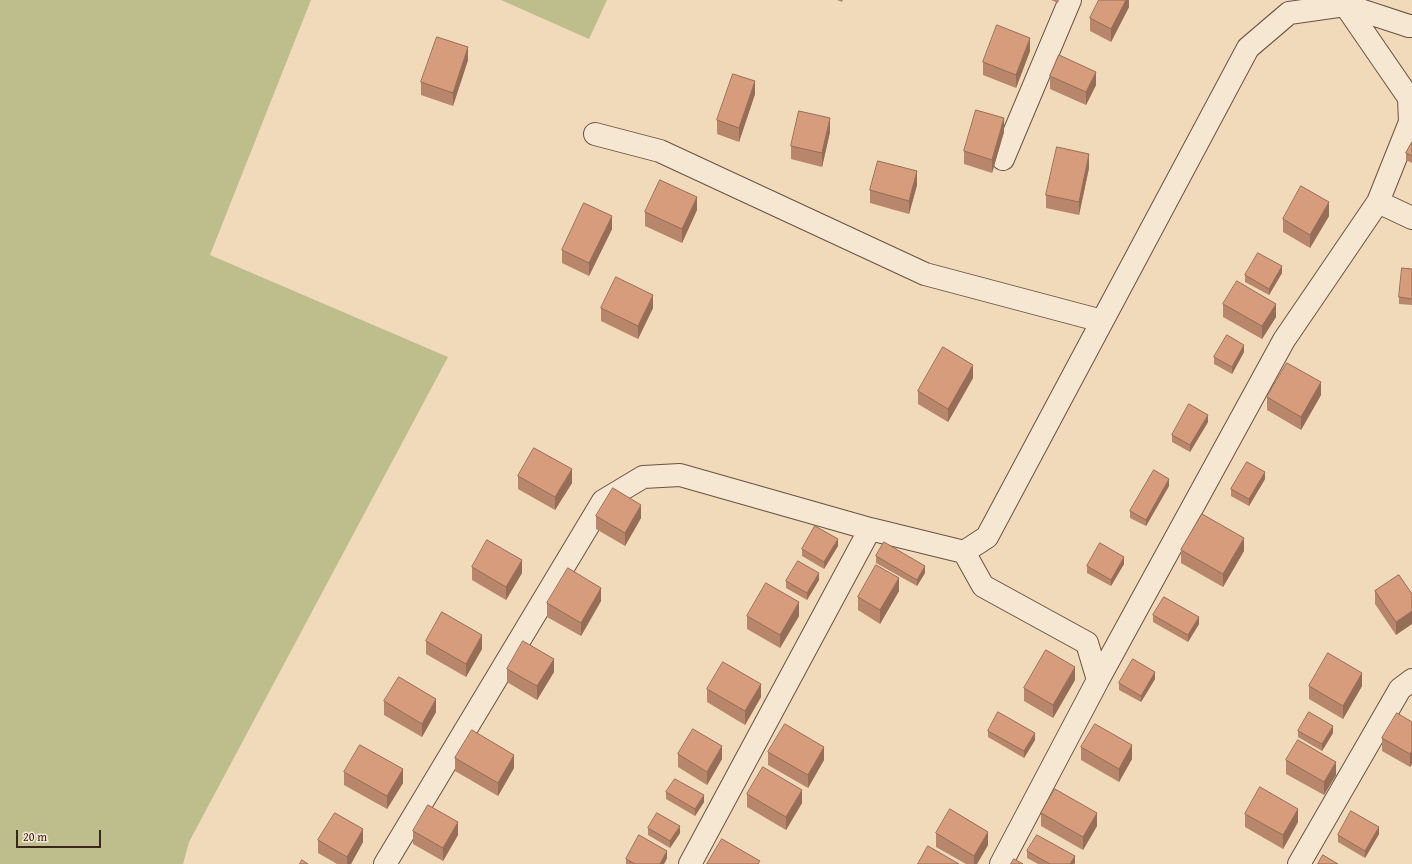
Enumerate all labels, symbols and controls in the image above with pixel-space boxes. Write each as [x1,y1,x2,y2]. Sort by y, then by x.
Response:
scale bar [18,822,103,848]
text: 20 m [23,828,47,845]

